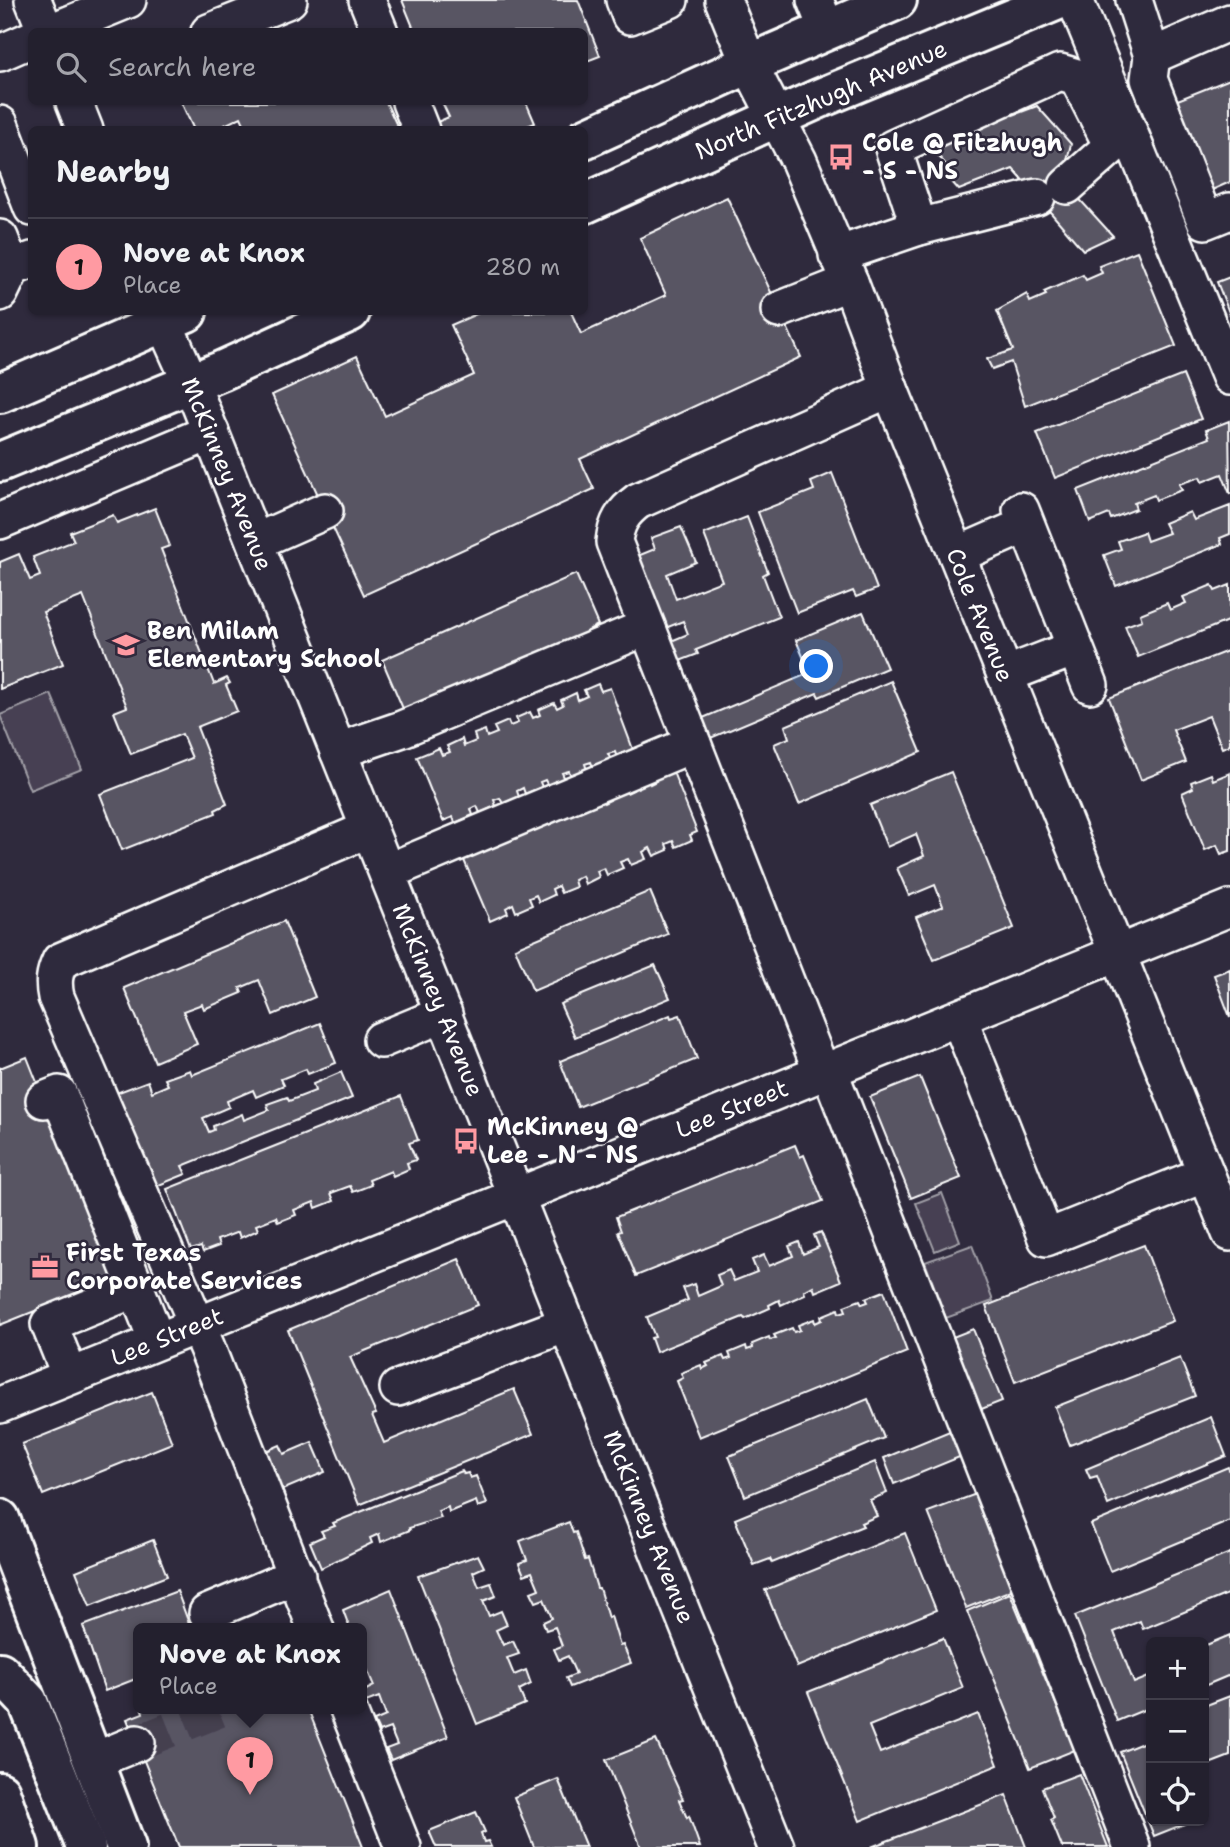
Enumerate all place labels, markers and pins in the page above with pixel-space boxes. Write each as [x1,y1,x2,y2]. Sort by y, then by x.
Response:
place label: Cole @ Fitzhugh - S - NS [862,127,1063,187]
bus stop icon: Cole @ Fitzhugh - S - NS [826,142,856,172]
place label: Ben Milam Elementary School [147,615,382,675]
school or university icon: Ben Milam Elementary School [111,630,141,660]
place label: McKinney @ Lee - N - NS [487,1111,639,1171]
bus stop icon: McKinney @ Lee - N - NS [451,1126,481,1156]
place label: First Texas Corporate Services [66,1237,302,1297]
office icon: First Texas Corporate Services [30,1252,60,1282]
pin: 1 [227,1737,273,1795]

